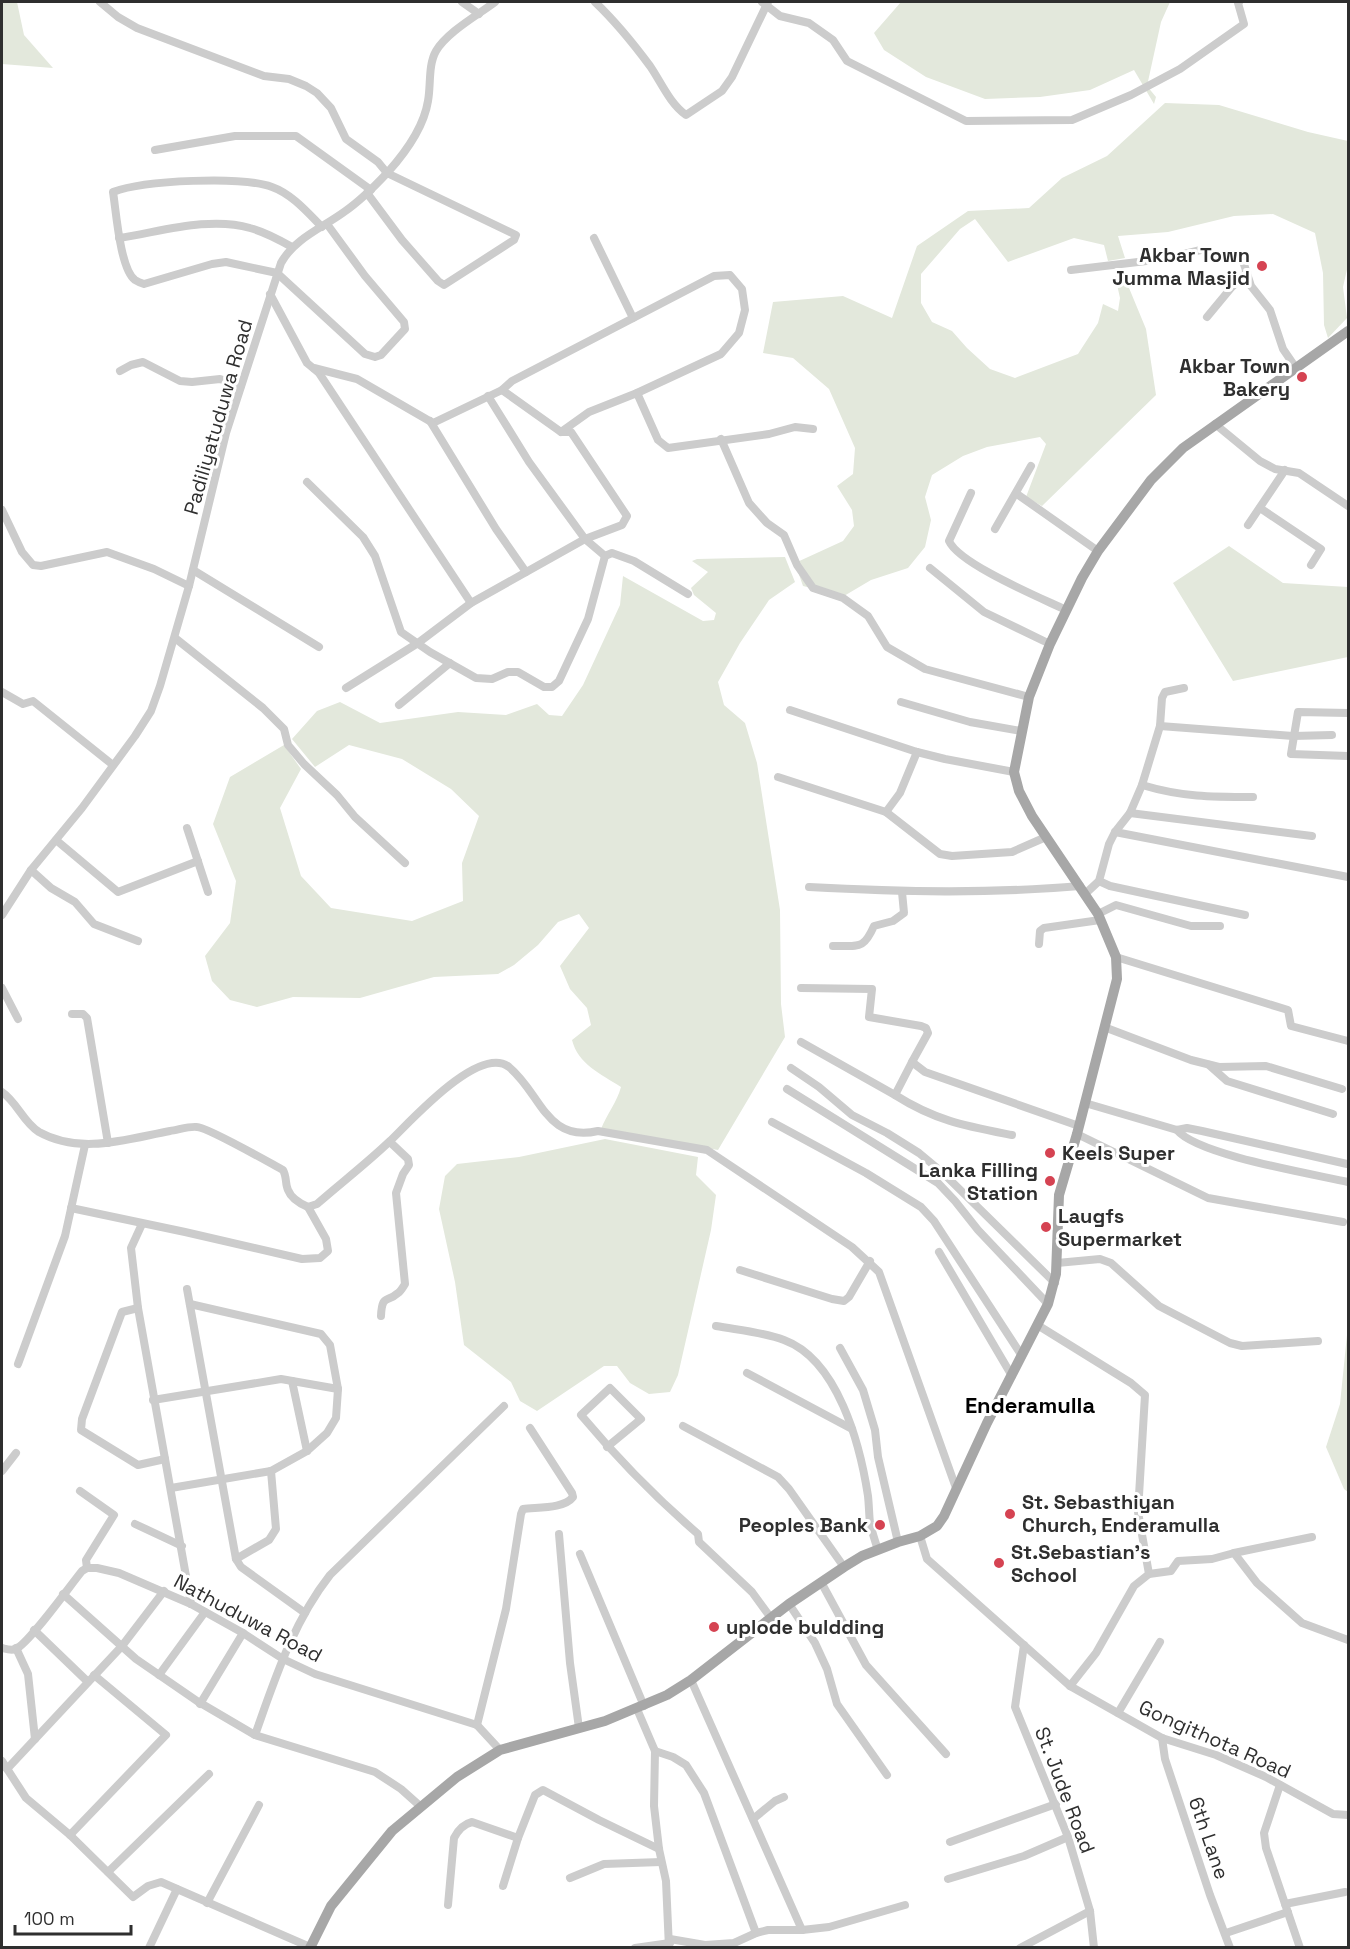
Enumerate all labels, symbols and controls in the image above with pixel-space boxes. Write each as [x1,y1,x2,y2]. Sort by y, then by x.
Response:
place label: Akbar Town Jumma Masjid [1112,242,1250,291]
marker: Akbar Town Jumma Masjid [1255,259,1269,273]
street label: Padiliyatuduwa Road [178,316,258,518]
place label: Akbar Town Bakery [1179,353,1290,402]
marker: Akbar Town Bakery [1295,370,1309,384]
place label: Keels Super [1062,1140,1175,1166]
marker: Keels Super [1043,1146,1057,1160]
place label: Lanka Filling Station [919,1157,1038,1206]
marker: Lanka Filling Station [1043,1174,1057,1188]
place label: Laugfs Supermarket [1058,1203,1182,1252]
marker: Laugfs Supermarket [1039,1220,1053,1234]
district label: Enderamulla [965,1391,1095,1419]
place label: St. Sebasthiyan Church, Enderamulla [1022,1489,1220,1538]
marker: St. Sebasthiyan Church, Enderamulla [1003,1507,1017,1521]
place label: Peoples Bank [739,1512,868,1538]
marker: Peoples Bank [873,1518,887,1532]
place label: St.Sebastian's School [1011,1539,1151,1588]
marker: St.Sebastian's School [992,1556,1006,1570]
street label: Nathuduwa Road [169,1568,327,1668]
place label: uplode buldding [726,1614,884,1640]
marker: uplode buldding [707,1620,721,1634]
street label: Gongithota Road [1135,1694,1295,1784]
street label: St. Jude Road [1029,1723,1101,1857]
street label: 6th Lane [1183,1793,1235,1883]
scale bar [15,1898,130,1936]
text: 100 m [24,1907,75,1930]

